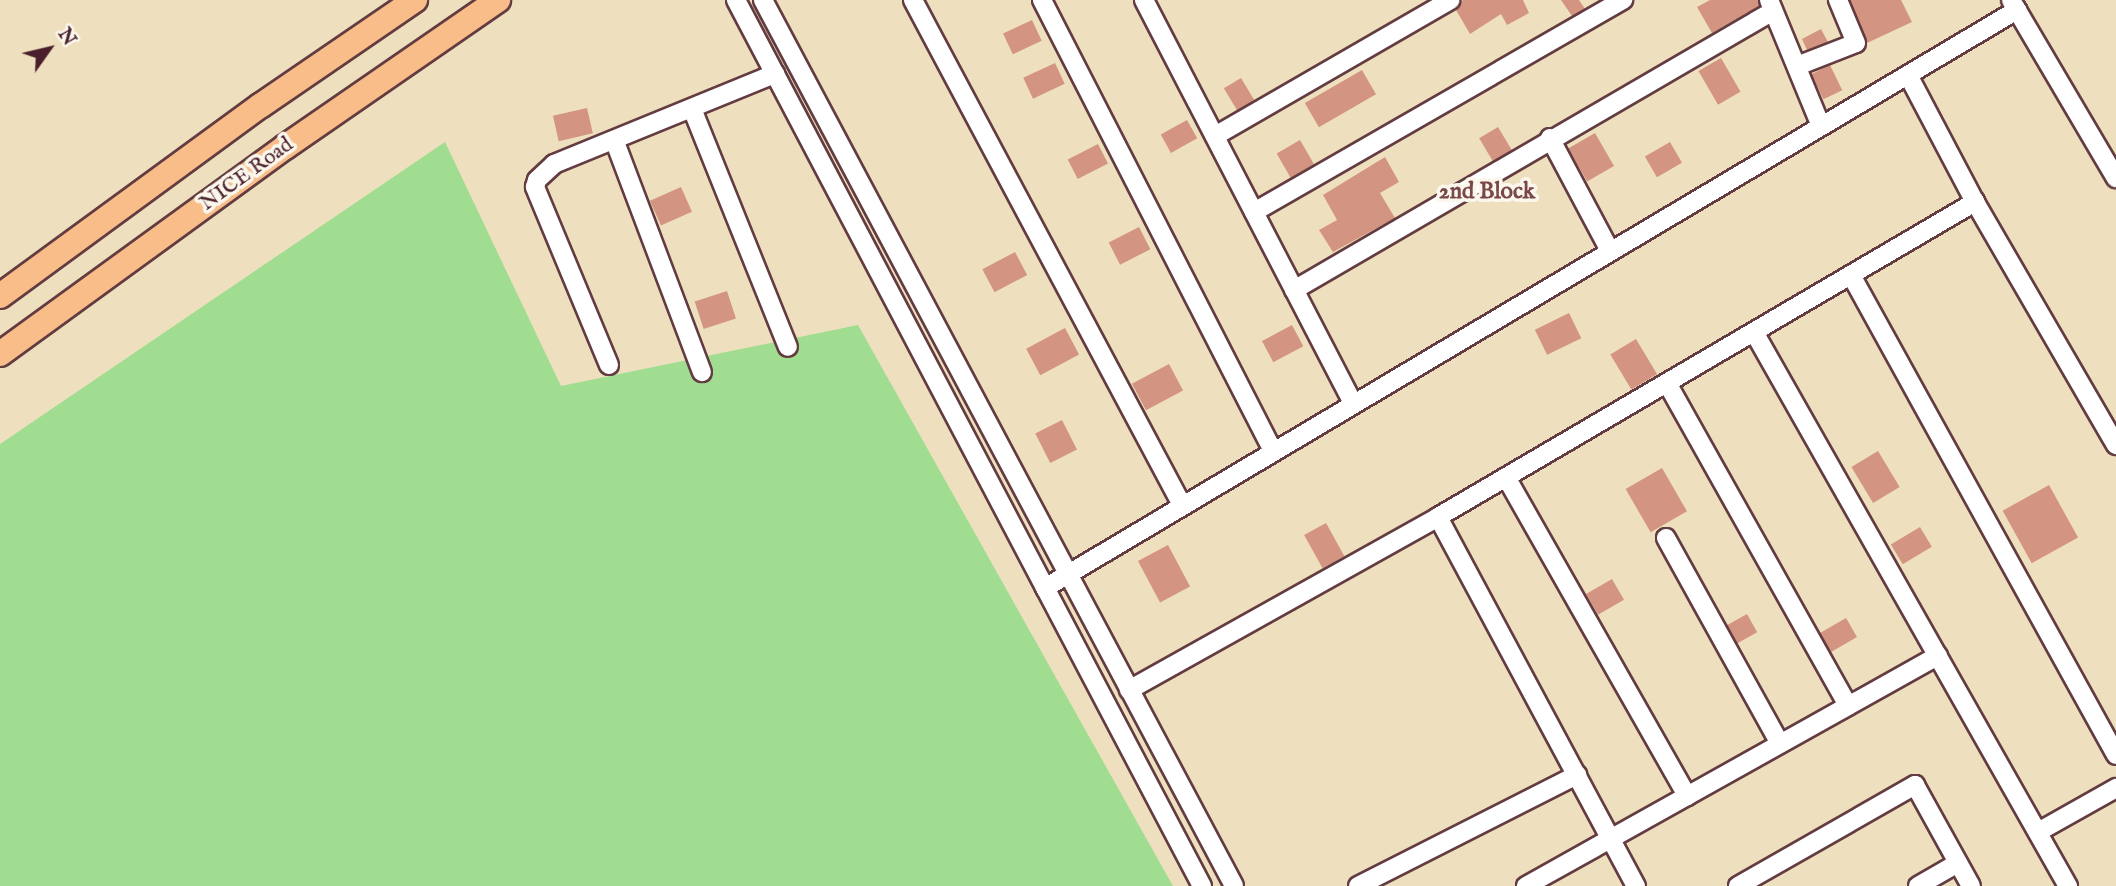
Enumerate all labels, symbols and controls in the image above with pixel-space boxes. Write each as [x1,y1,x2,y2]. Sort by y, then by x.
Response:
north arrow [14,14,84,84]
text: N [52,24,81,51]
street label: NICE Road [196,133,298,217]
district label: 2nd Block [1439,178,1535,206]

